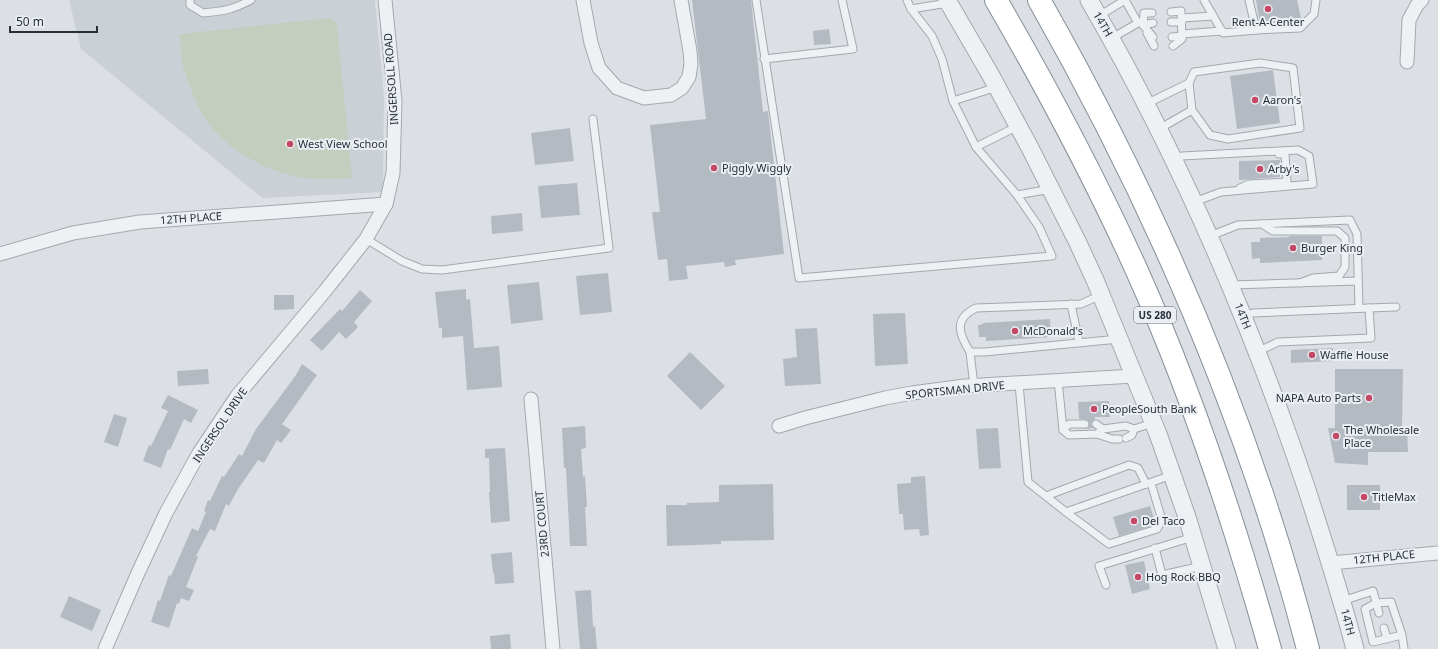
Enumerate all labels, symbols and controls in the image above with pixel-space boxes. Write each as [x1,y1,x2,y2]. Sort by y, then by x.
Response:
marker: Rent-A-Center [1263,4,1273,14]
scale bar [10,8,97,34]
street label: 14TH [1090,8,1117,39]
text: 50 m [16,13,44,30]
place label: Rent-A-Center [1232,14,1305,29]
street label: INGERSOLL ROAD [380,32,401,126]
place label: Aaron's [1263,92,1301,107]
marker: Aaron's [1250,95,1260,105]
place label: West View School [298,136,388,151]
marker: West View School [285,139,295,149]
place label: Piggly Wiggly [722,160,792,175]
place label: Arby's [1268,161,1300,176]
marker: Piggly Wiggly [709,163,719,173]
marker: Arby's [1255,164,1265,174]
street label: 12TH PLACE [160,208,222,227]
place label: Burger King [1301,240,1363,255]
marker: Burger King [1288,243,1298,253]
street label: 14TH [1231,301,1255,331]
road number: US 280 [1134,307,1176,323]
place label: McDonald's [1023,323,1083,338]
marker: McDonald's [1010,326,1020,336]
place label: Waffle House [1320,347,1389,362]
marker: Waffle House [1307,350,1317,360]
street label: SPORTSMAN DRIVE [905,377,1005,402]
street label: INGERSOL DRIVE [189,384,250,465]
place label: NAPA Auto Parts [1276,390,1361,405]
marker: NAPA Auto Parts [1364,393,1374,403]
place label: PeopleSouth Bank [1102,401,1197,416]
marker: PeopleSouth Bank [1089,404,1099,414]
place label: The Wholesale Place [1344,422,1419,450]
marker: The Wholesale Place [1331,431,1341,441]
place label: TitleMax [1372,489,1416,504]
street label: 23RD COURT [531,490,552,558]
marker: TitleMax [1359,492,1369,502]
place label: Del Taco [1142,513,1186,528]
marker: Del Taco [1129,516,1139,526]
street label: 12TH PLACE [1352,546,1416,567]
place label: Hog Rock BBQ [1146,569,1221,584]
marker: Hog Rock BBQ [1133,572,1143,582]
street label: 14TH [1338,607,1359,637]

